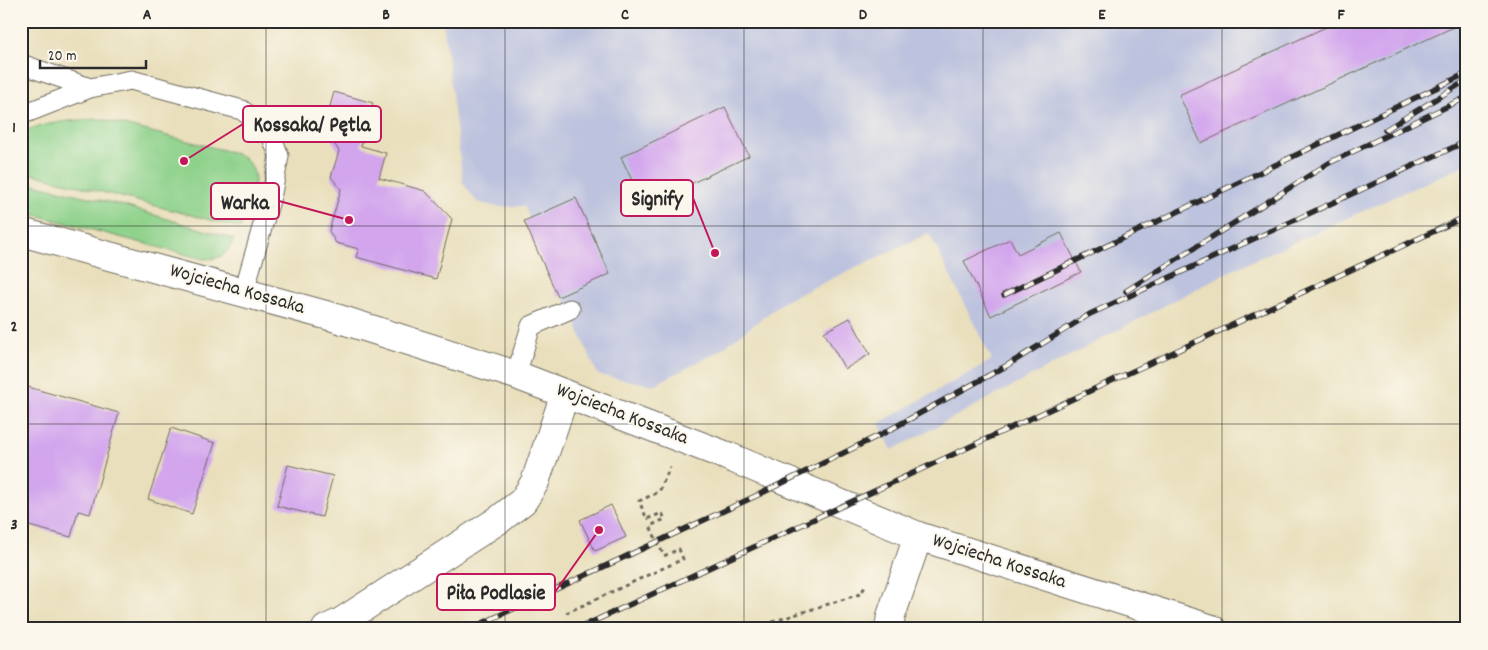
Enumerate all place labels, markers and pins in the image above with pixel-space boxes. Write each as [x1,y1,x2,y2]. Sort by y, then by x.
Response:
callout: Kossaka/ Pętla [243,106,381,142]
callout: Signify [621,180,693,216]
callout: Warka [211,183,279,219]
callout: Piła Podlasie [437,574,555,610]

